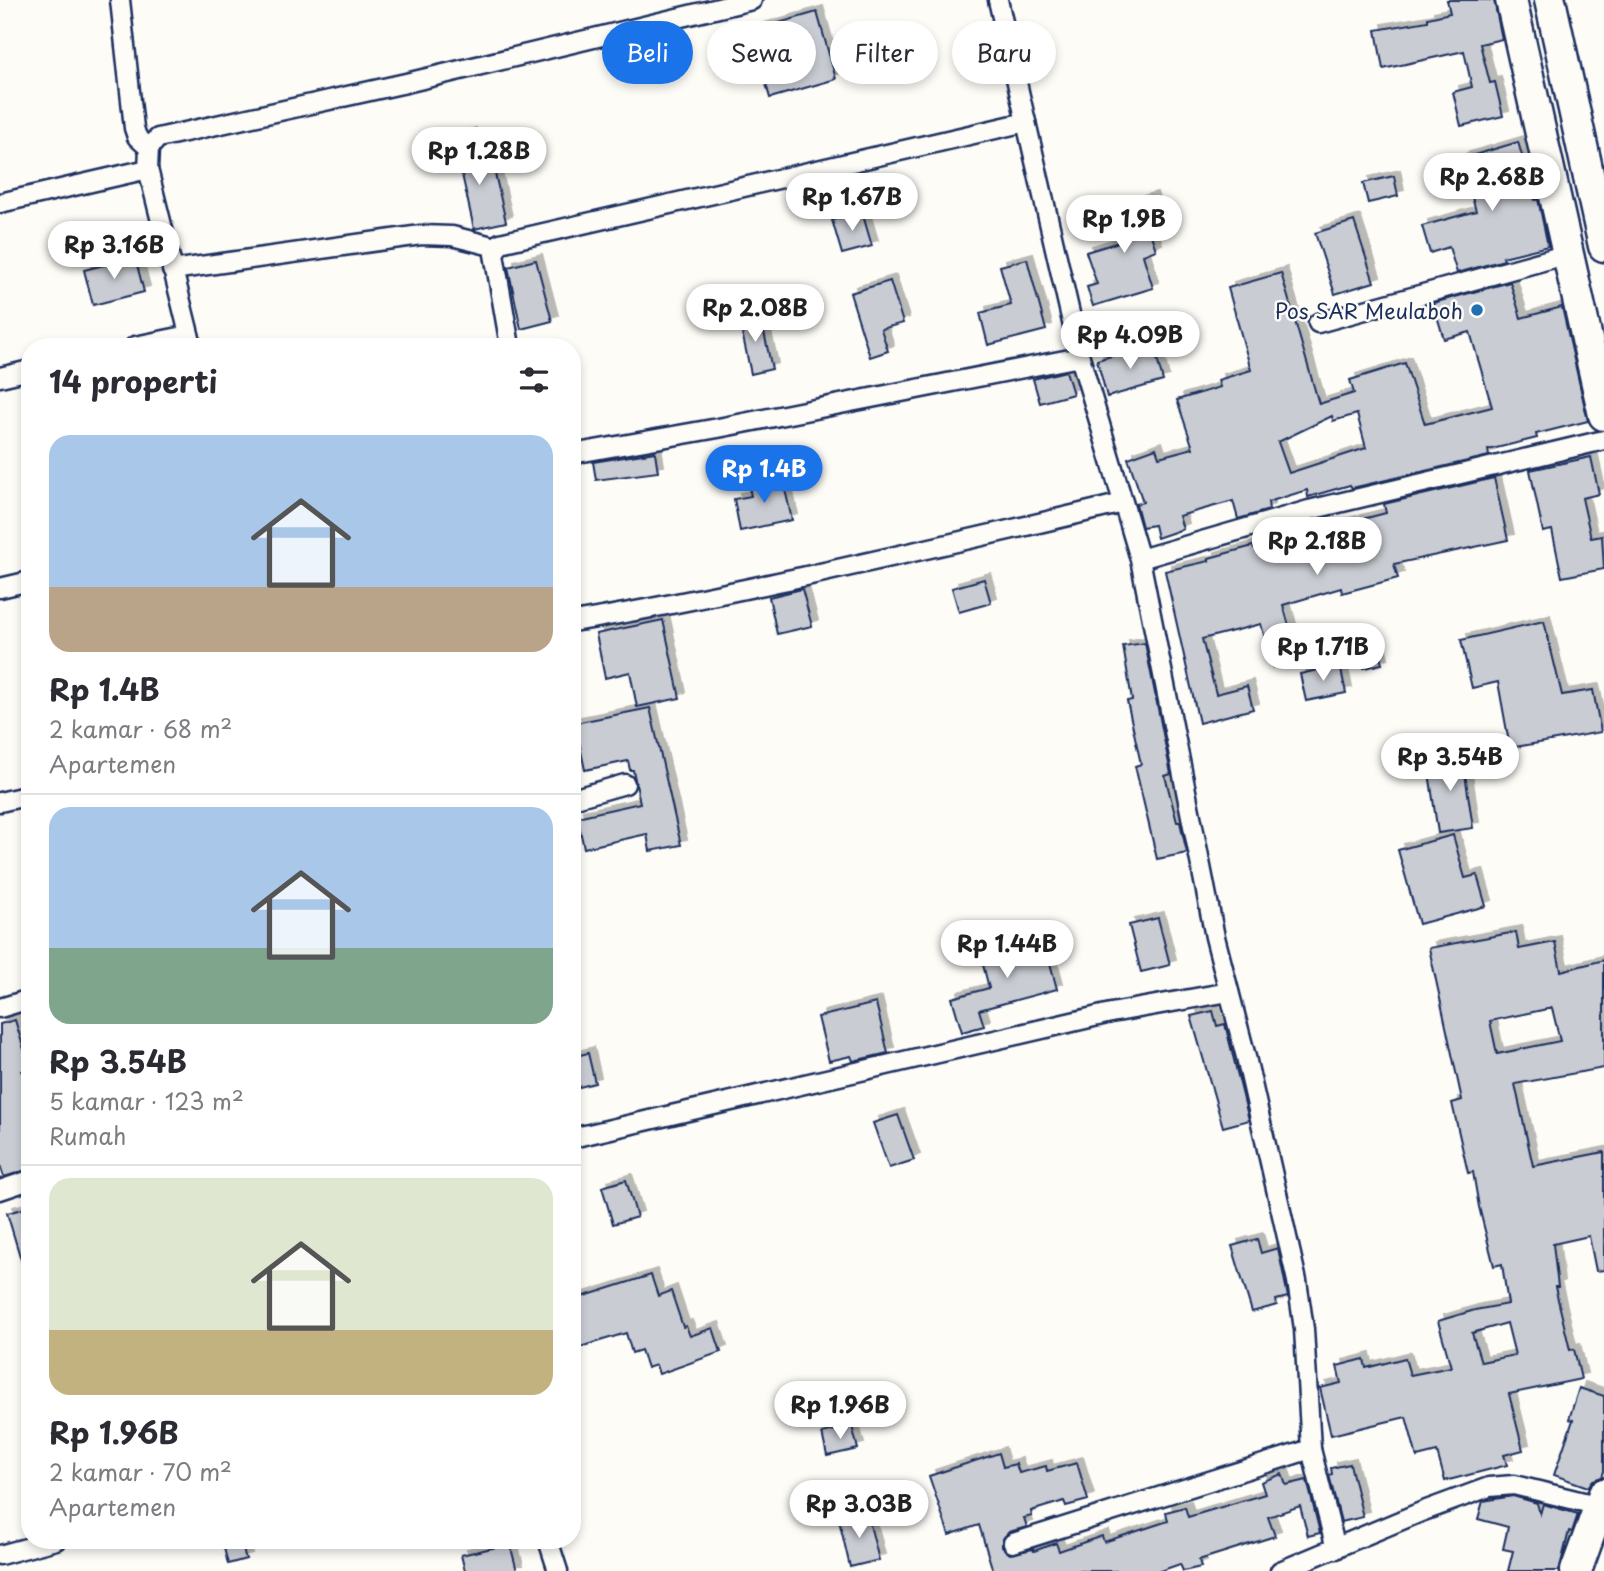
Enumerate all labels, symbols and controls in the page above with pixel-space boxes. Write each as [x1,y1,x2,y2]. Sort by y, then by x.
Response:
chip: Beli [602,21,693,84]
chip: Sewa [707,21,816,84]
chip: Filter [830,21,938,84]
chip: Baru [952,21,1056,84]
pin: Rp 1.28B [407,128,551,187]
text: Rp 1.28B [428,132,530,167]
pin: Rp 2.68B [1420,154,1564,213]
text: Rp 2.68B [1439,158,1545,193]
pin: Rp 1.67B [780,174,924,233]
text: Rp 1.67B [802,178,902,213]
pin: Rp 1.9B [1059,196,1189,255]
text: Rp 1.9B [1082,200,1166,235]
pin: Rp 3.16B [42,222,186,281]
text: Rp 3.16B [64,226,164,261]
pin: Rp 2.08B [683,284,827,344]
text: Rp 2.08B [702,289,808,324]
place label: Pos SAR Meulaboh [1275,294,1463,326]
marker: Pos SAR Meulaboh [1469,302,1485,318]
pin: Rp 4.09B [1058,312,1202,371]
text: Rp 4.09B [1077,316,1183,351]
text: 14 properti [49,358,217,403]
icon: filters [515,361,553,399]
pin: Rp 1.4B [699,446,829,505]
text: Rp 1.4B [721,450,807,485]
icon: home [238,480,364,606]
pin: Rp 2.18B [1245,518,1389,577]
text: Rp 2.18B [1268,522,1366,557]
pin: Rp 1.71B [1251,624,1395,683]
text: Rp 1.71B [1277,628,1369,663]
text: Rp 1.4B [49,666,160,711]
text: 2 kamar · 68 m² [49,711,232,746]
pin: Rp 3.54B [1378,734,1522,793]
text: Rp 3.54B [1397,738,1503,773]
text: Apartemen [49,746,176,781]
icon: home [238,852,364,978]
pin: Rp 1.44B [935,920,1079,980]
text: Rp 1.44B [957,925,1057,960]
text: Rp 3.54B [49,1038,187,1083]
text: 5 kamar · 123 m² [49,1083,244,1118]
text: Rumah [49,1118,126,1153]
icon: home [238,1223,364,1349]
pin: Rp 1.96B [768,1382,912,1441]
text: Rp 1.96B [790,1386,890,1421]
text: Rp 1.96B [49,1409,179,1454]
text: 2 kamar · 70 m² [49,1454,232,1489]
pin: Rp 3.03B [787,1480,931,1540]
text: Rp 3.03B [806,1485,912,1520]
text: Apartemen [49,1489,176,1524]

